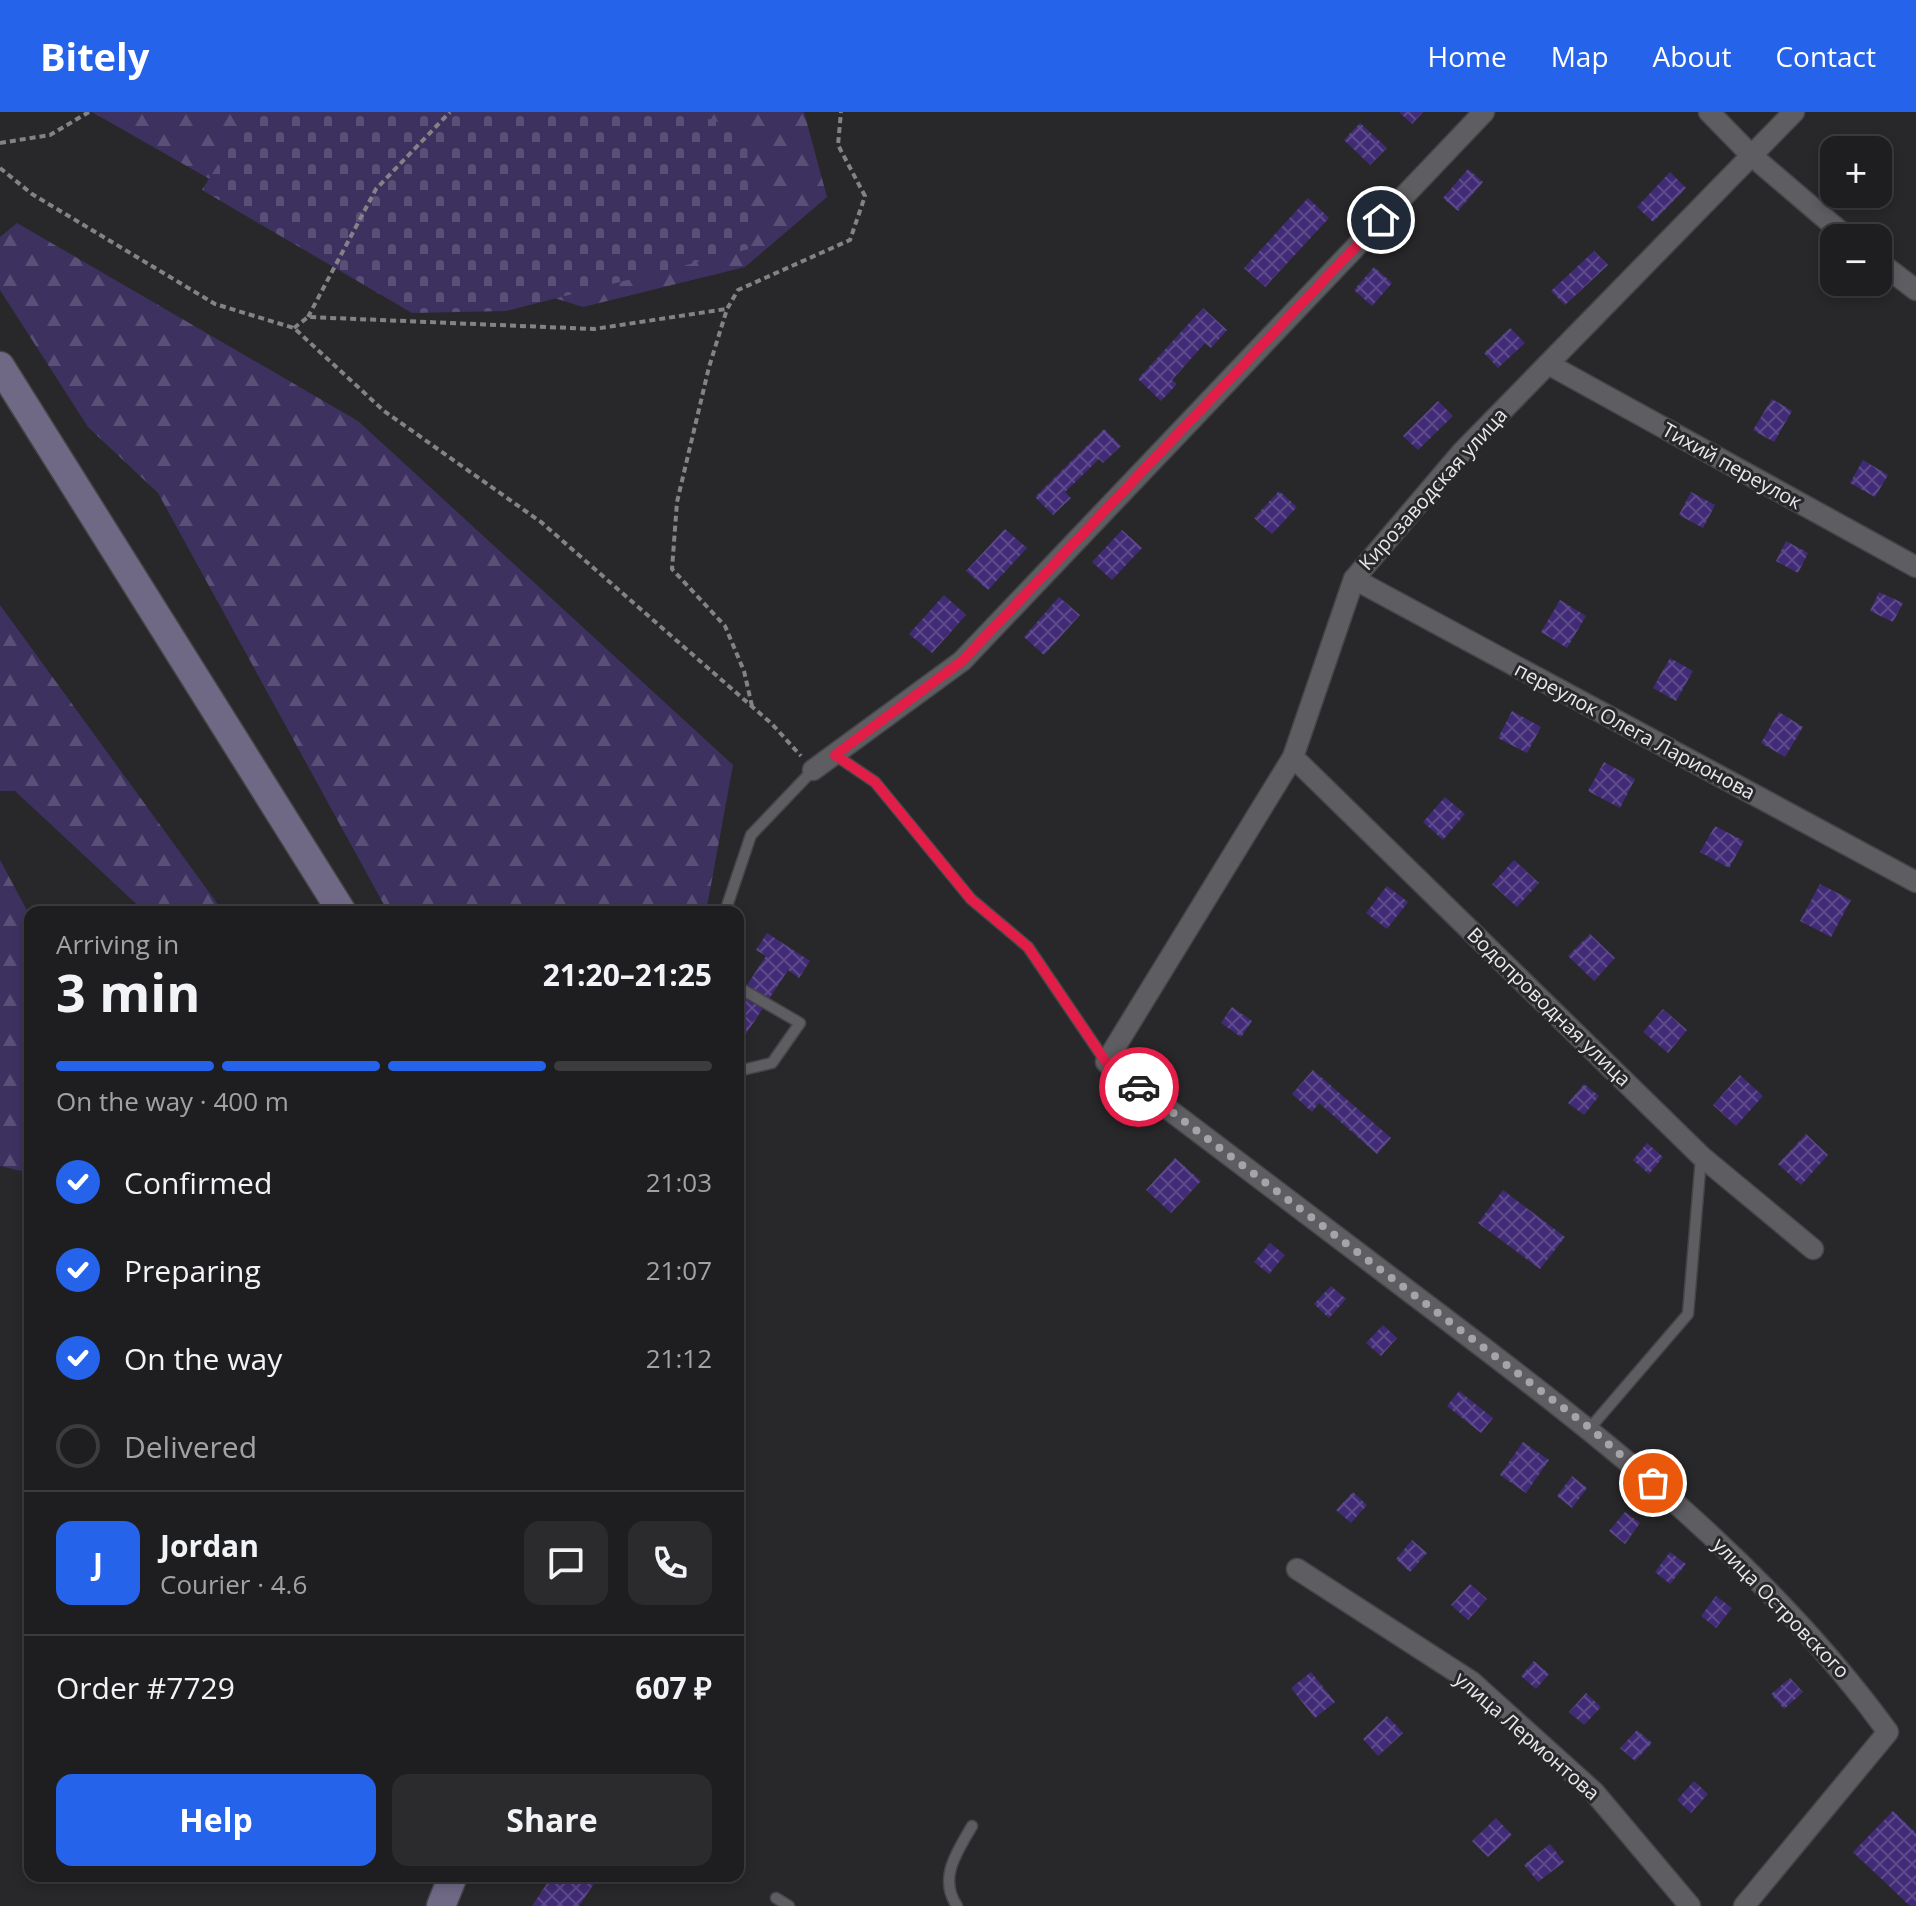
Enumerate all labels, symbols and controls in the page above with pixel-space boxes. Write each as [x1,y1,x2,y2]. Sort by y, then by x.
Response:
text: Bitely [40,30,149,82]
text: Home [1428,37,1507,75]
text: Map [1551,37,1609,75]
text: About [1653,37,1731,75]
text: Contact [1775,37,1876,75]
map controls [1820,136,1892,296]
button: + [1820,136,1892,208]
pin [1347,186,1415,254]
icon: home [1359,198,1403,242]
button: − [1820,224,1892,296]
street label: Кирозаводская улица [1352,402,1513,576]
street label: Тихий переулок [1658,416,1807,515]
street label: переулок Олега Ларионова [1510,656,1760,806]
street label: Водопроводная улица [1462,921,1637,1092]
text: Arriving in [56,926,179,962]
text: 21:20–21:25 [543,954,712,995]
text: 3 min [56,956,200,1027]
courier [1099,1047,1179,1127]
icon: car [1117,1065,1161,1109]
text: On the way · 400 m [56,1083,289,1119]
icon: check [56,1160,100,1204]
text: Confirmed [124,1162,272,1203]
text: 21:03 [646,1164,712,1200]
icon: check [56,1248,100,1292]
text: Preparing [124,1250,261,1291]
text: 21:07 [646,1252,712,1288]
icon: check [56,1336,100,1380]
text: On the way [124,1338,282,1379]
text: 21:12 [646,1340,712,1376]
text: Delivered [124,1426,257,1467]
pin [1619,1449,1687,1517]
icon: bag [1631,1461,1675,1505]
button: chat [524,1521,608,1605]
button: phone [628,1521,712,1605]
text: Jordan [160,1525,259,1566]
street label: улица Островского [1707,1531,1856,1684]
text: J [93,1543,103,1584]
text: Courier · 4.6 [160,1566,307,1602]
street label: улица Лермонтова [1449,1665,1606,1806]
text: Order #7729 [56,1667,235,1708]
text: 607 ₽ [635,1667,712,1708]
button: Help [56,1774,376,1866]
button: Share [392,1774,712,1866]

